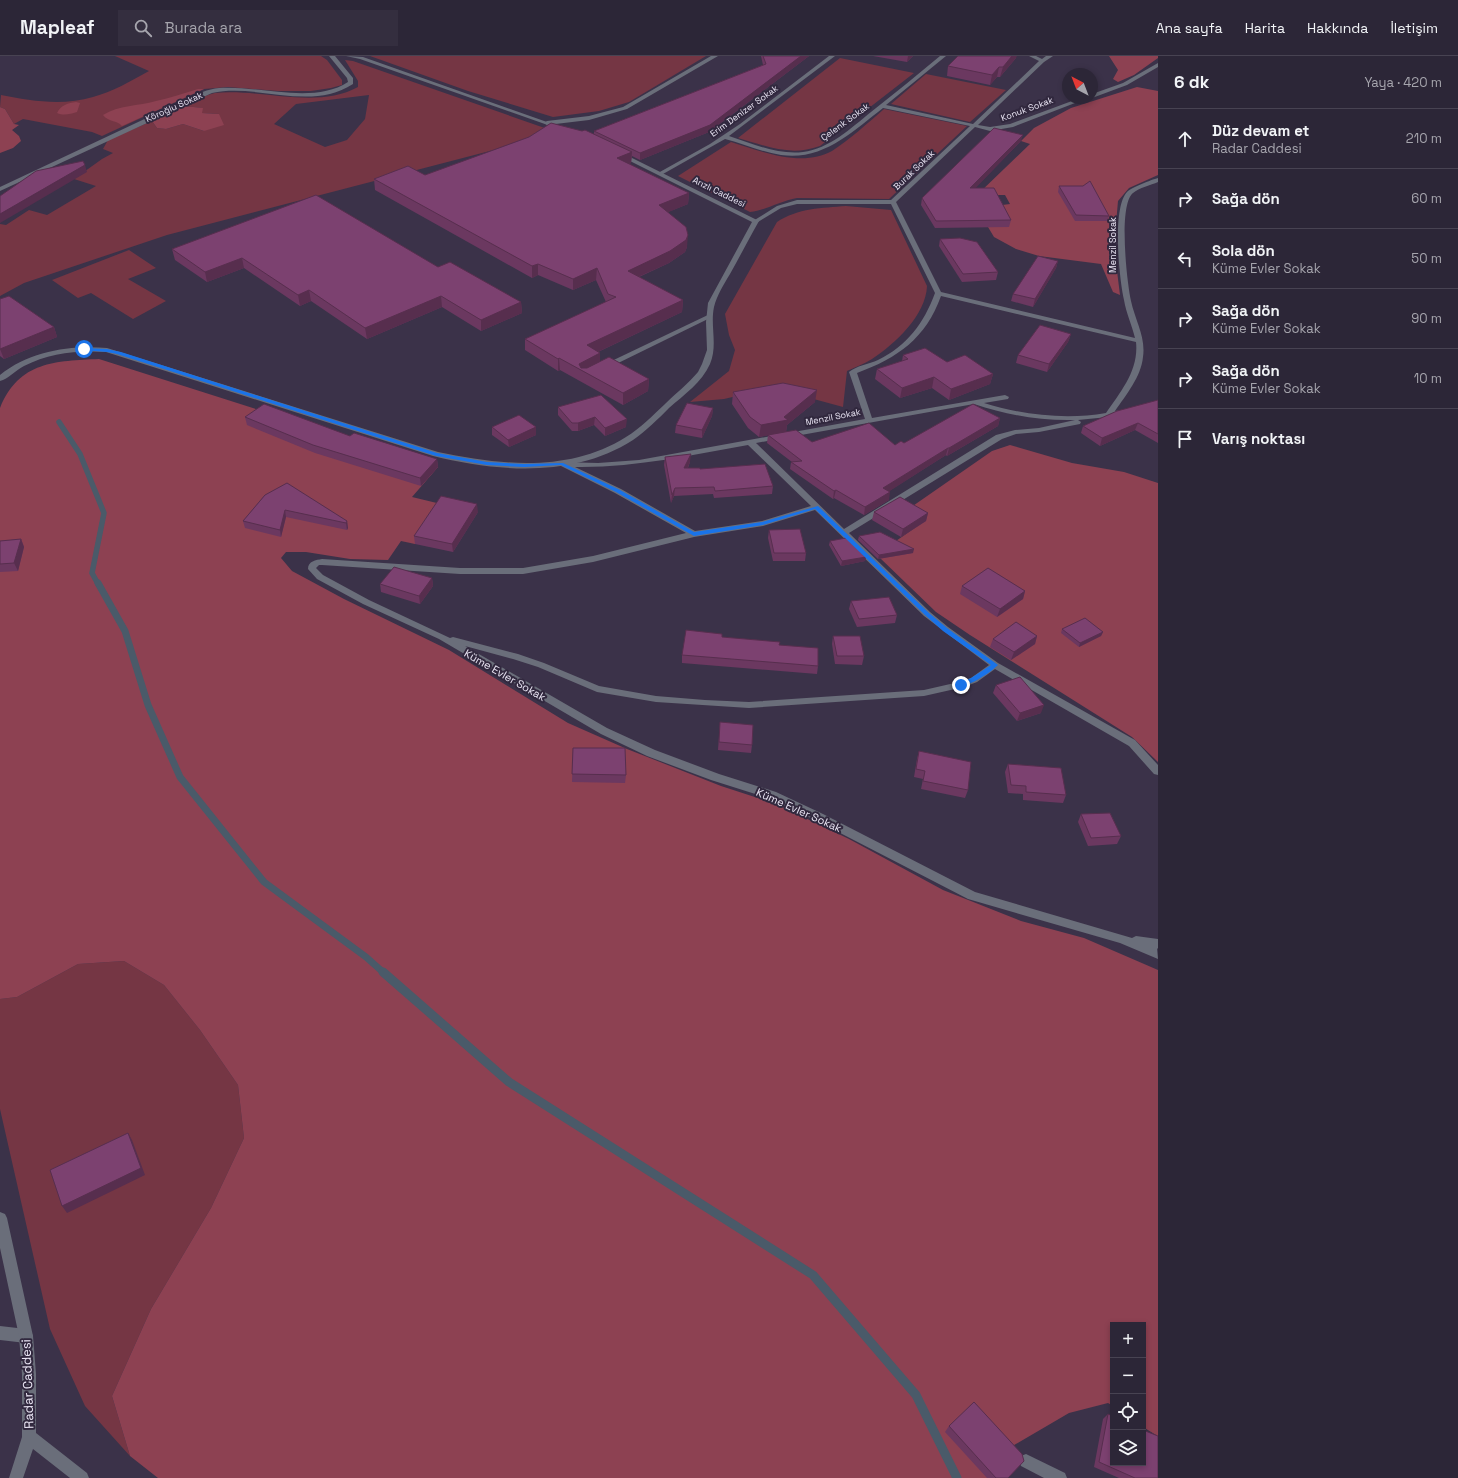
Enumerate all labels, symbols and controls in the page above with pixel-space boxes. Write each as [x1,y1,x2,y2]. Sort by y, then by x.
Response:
search box [118,10,398,46]
text: Mapleaf [20,15,94,40]
icon: search [132,17,154,39]
text: Burada ara [164,18,242,37]
text: Ana sayfa [1156,19,1223,37]
text: Harita [1245,19,1285,37]
text: Hakkında [1307,19,1368,37]
text: İletişim [1390,19,1438,37]
north arrow [1062,68,1098,104]
text: 6 dk [1174,71,1209,93]
text: Yaya · 420 m [1364,74,1442,91]
street label: Erim Denizer Sokak [708,82,780,140]
street label: Köroğlu Sokak [144,89,205,125]
street label: Konuk Sokak [999,94,1055,124]
street label: Çelenk Sokak [818,100,872,144]
text: Düz devam et [1212,121,1309,140]
icon: ahead [1174,128,1196,150]
text: 210 m [1406,130,1442,147]
text: Radar Caddesi [1212,140,1302,157]
street label: Burak Sokak [891,147,937,193]
street label: Arızlı Caddesi [691,174,747,210]
icon: right [1174,188,1196,210]
text: Sağa dön [1212,189,1280,208]
text: 60 m [1411,190,1442,207]
street label: Menzil Sokak [1107,217,1119,273]
text: Sola dön [1212,241,1275,260]
icon: left [1174,248,1196,270]
text: 50 m [1411,250,1442,267]
text: Küme Evler Sokak [1212,260,1321,277]
text: Sağa dön [1212,301,1280,320]
icon: right [1174,308,1196,330]
text: 90 m [1411,310,1442,327]
text: Küme Evler Sokak [1212,320,1321,337]
route start [75,340,93,358]
text: Sağa dön [1212,361,1280,380]
icon: right [1174,368,1196,390]
text: 10 m [1414,370,1442,387]
text: Küme Evler Sokak [1212,380,1321,397]
street label: Menzil Sokak [804,406,862,428]
icon: arrive [1174,428,1196,450]
text: Varış noktası [1212,429,1305,448]
street label: Küme Evler Sokak [462,646,548,704]
route end [952,676,970,694]
street label: Küme Evler Sokak [754,785,844,835]
map controls [1110,1322,1146,1466]
button: + [1110,1322,1146,1358]
street label: Radar Caddesi [17,1339,38,1429]
button: − [1110,1358,1146,1394]
button: locate [1110,1394,1146,1430]
button: layers [1110,1430,1146,1466]

